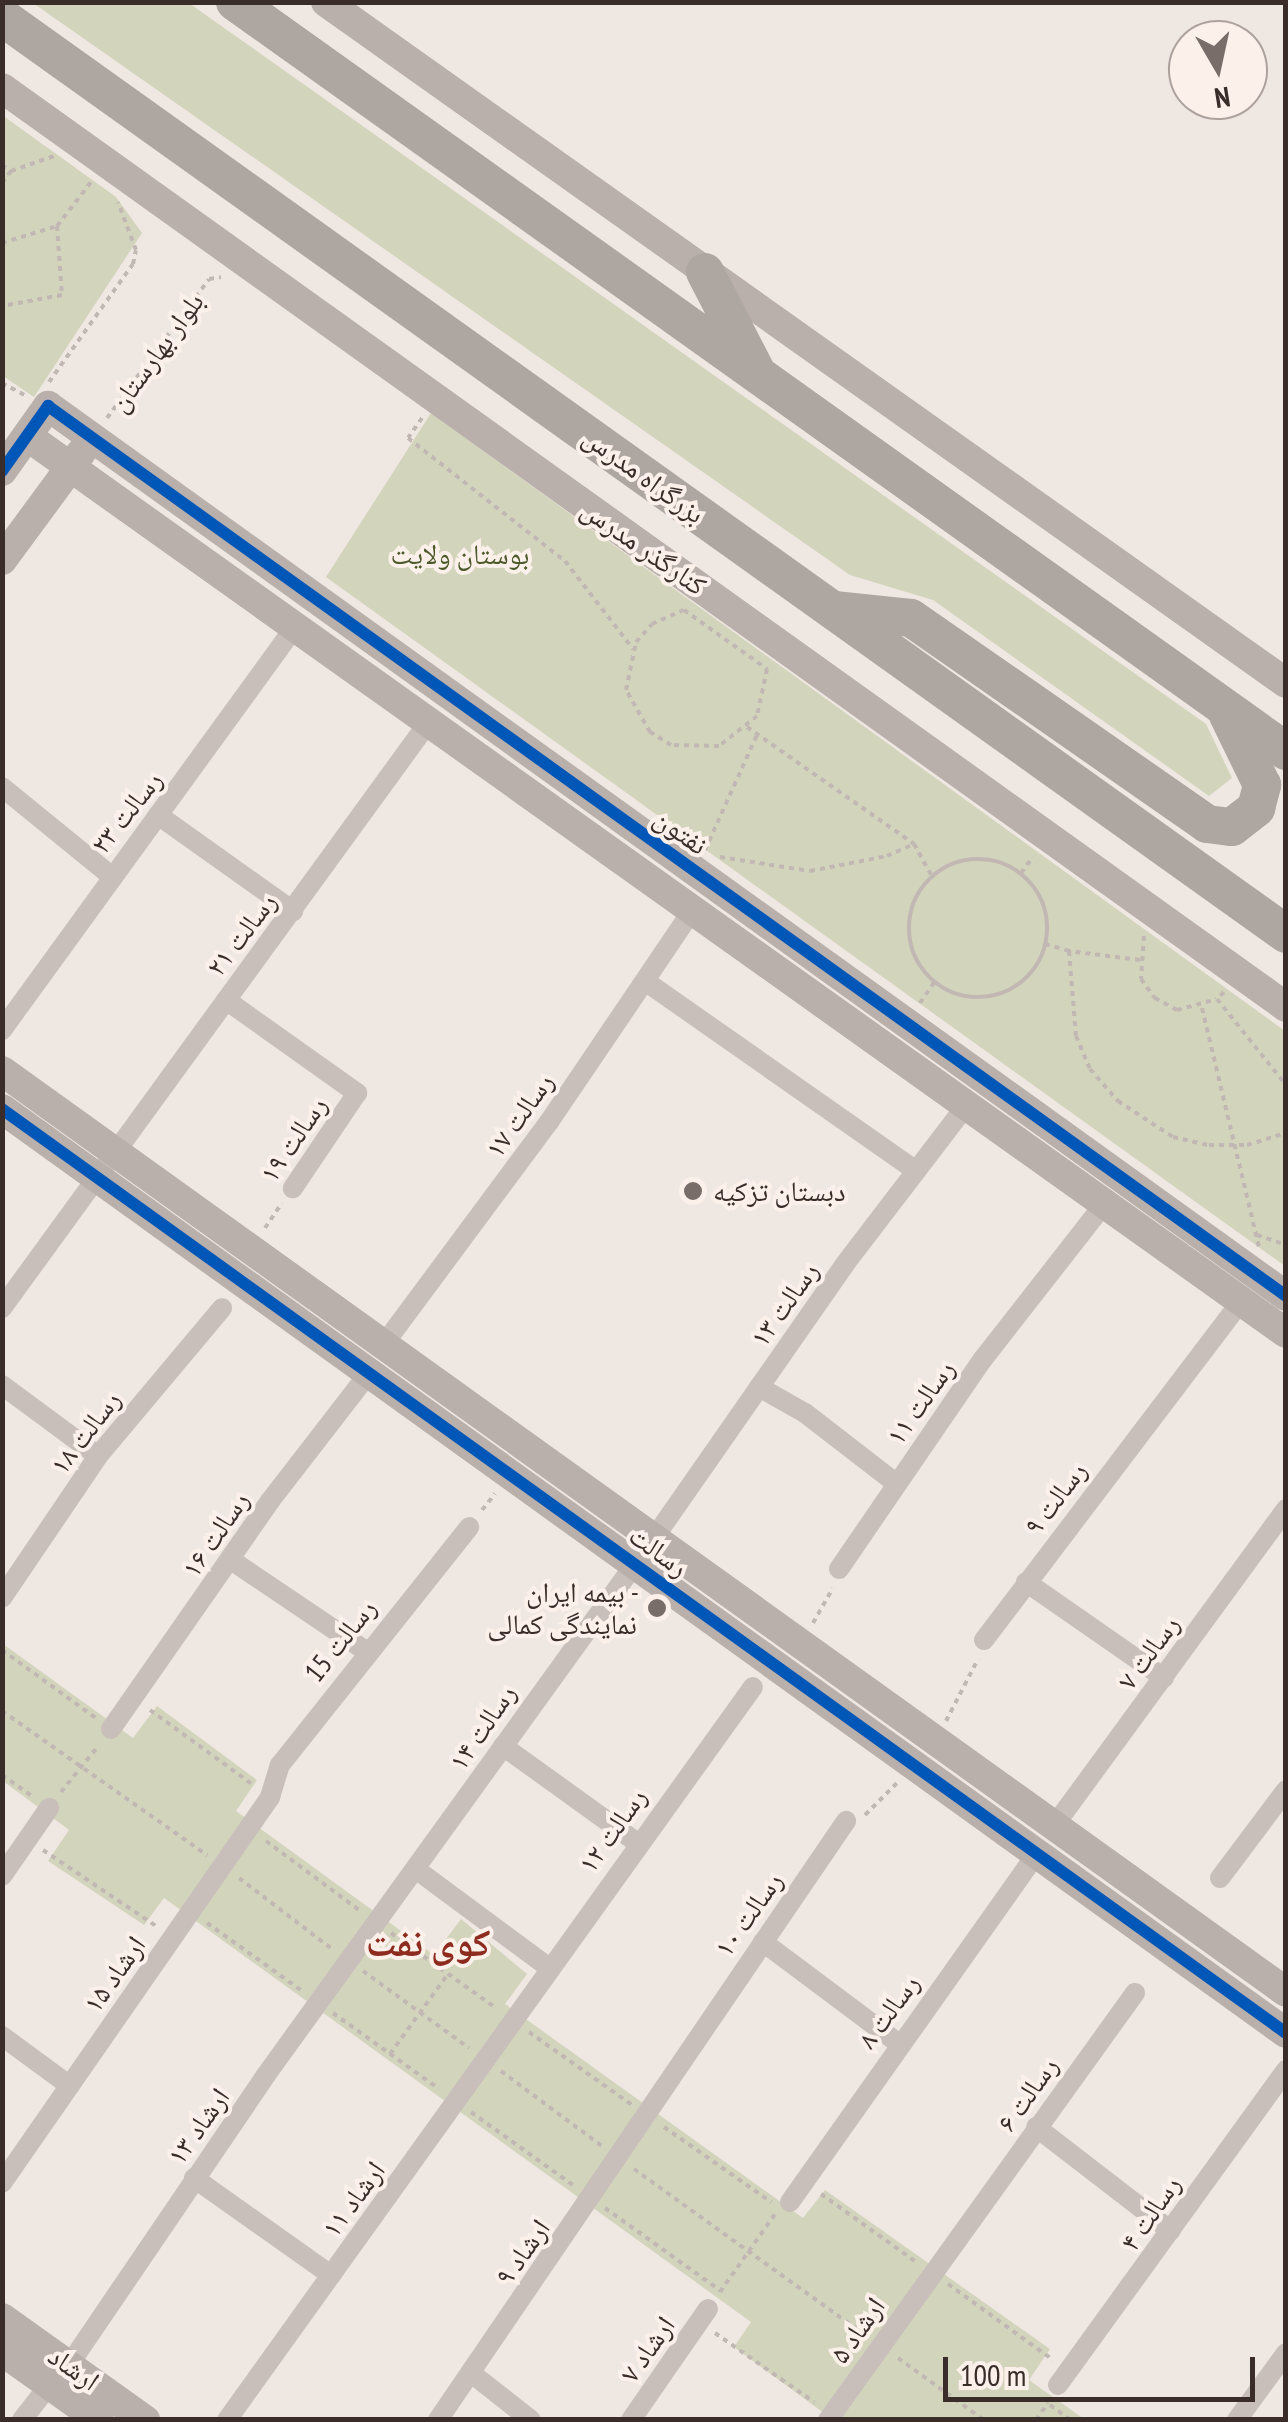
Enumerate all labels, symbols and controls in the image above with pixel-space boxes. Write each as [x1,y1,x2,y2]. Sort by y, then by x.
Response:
north arrow [1168,20,1268,120]
text: N [1212,79,1233,118]
street label: بلوار بهارستان [101,286,211,418]
street label: بزرگراه مدرس [577,420,711,530]
street label: کنارگذر مدرس [575,492,713,602]
park label: بوستان ولایت [391,537,529,571]
street label: رسالت ۲۳ [83,764,169,860]
street label: نفتون [648,800,714,862]
street label: رسالت ۲۱ [199,885,283,983]
street label: رسالت ۱۷ [478,1066,560,1164]
street label: رسالت ۱۹ [252,1090,334,1188]
place label: دبستان تزکیه [713,1174,846,1208]
marker: دبستان تزکیه [682,1180,704,1202]
street label: رسالت ۱۳ [743,1255,825,1353]
street label: رسالت ۱۱ [879,1353,961,1451]
street label: رسالت ۱۸ [43,1383,127,1481]
street label: رسالت ۹ [1016,1454,1094,1542]
street label: رسالت ۱۶ [174,1485,256,1583]
street label: رسالت [623,1518,695,1584]
place label: بیمه ایران - نمایندگى کمالى [487,1575,637,1641]
street label: رسالت 15 [297,1592,383,1688]
marker: بیمه ایران - نمایندگى کمالى [646,1597,668,1619]
street label: رسالت ۷ [1110,1608,1186,1696]
street label: رسالت ۱۴ [441,1678,523,1776]
street label: رسالت ۱۲ [571,1781,653,1879]
street label: رسالت ۱۰ [707,1865,789,1963]
district label: کوی نفت [366,1919,490,1965]
street label: ارشاد ۱۵ [76,1929,152,2019]
street label: رسالت ۸ [850,1967,926,2055]
street label: رسالت ۶ [989,2050,1065,2138]
street label: ارشاد ۱۳ [160,2081,236,2171]
street label: ارشاد ۱۱ [314,2154,392,2244]
street label: رسالت ۴ [1113,2169,1187,2257]
street label: ارشاد ۹ [487,2212,557,2292]
street label: ارشاد ۵ [822,2290,892,2370]
street label: ارشاد ۷ [612,2309,682,2389]
scale bar [948,2337,1260,2399]
street label: ارشاد [42,2339,106,2397]
text: 100 m [960,2355,1026,2394]

